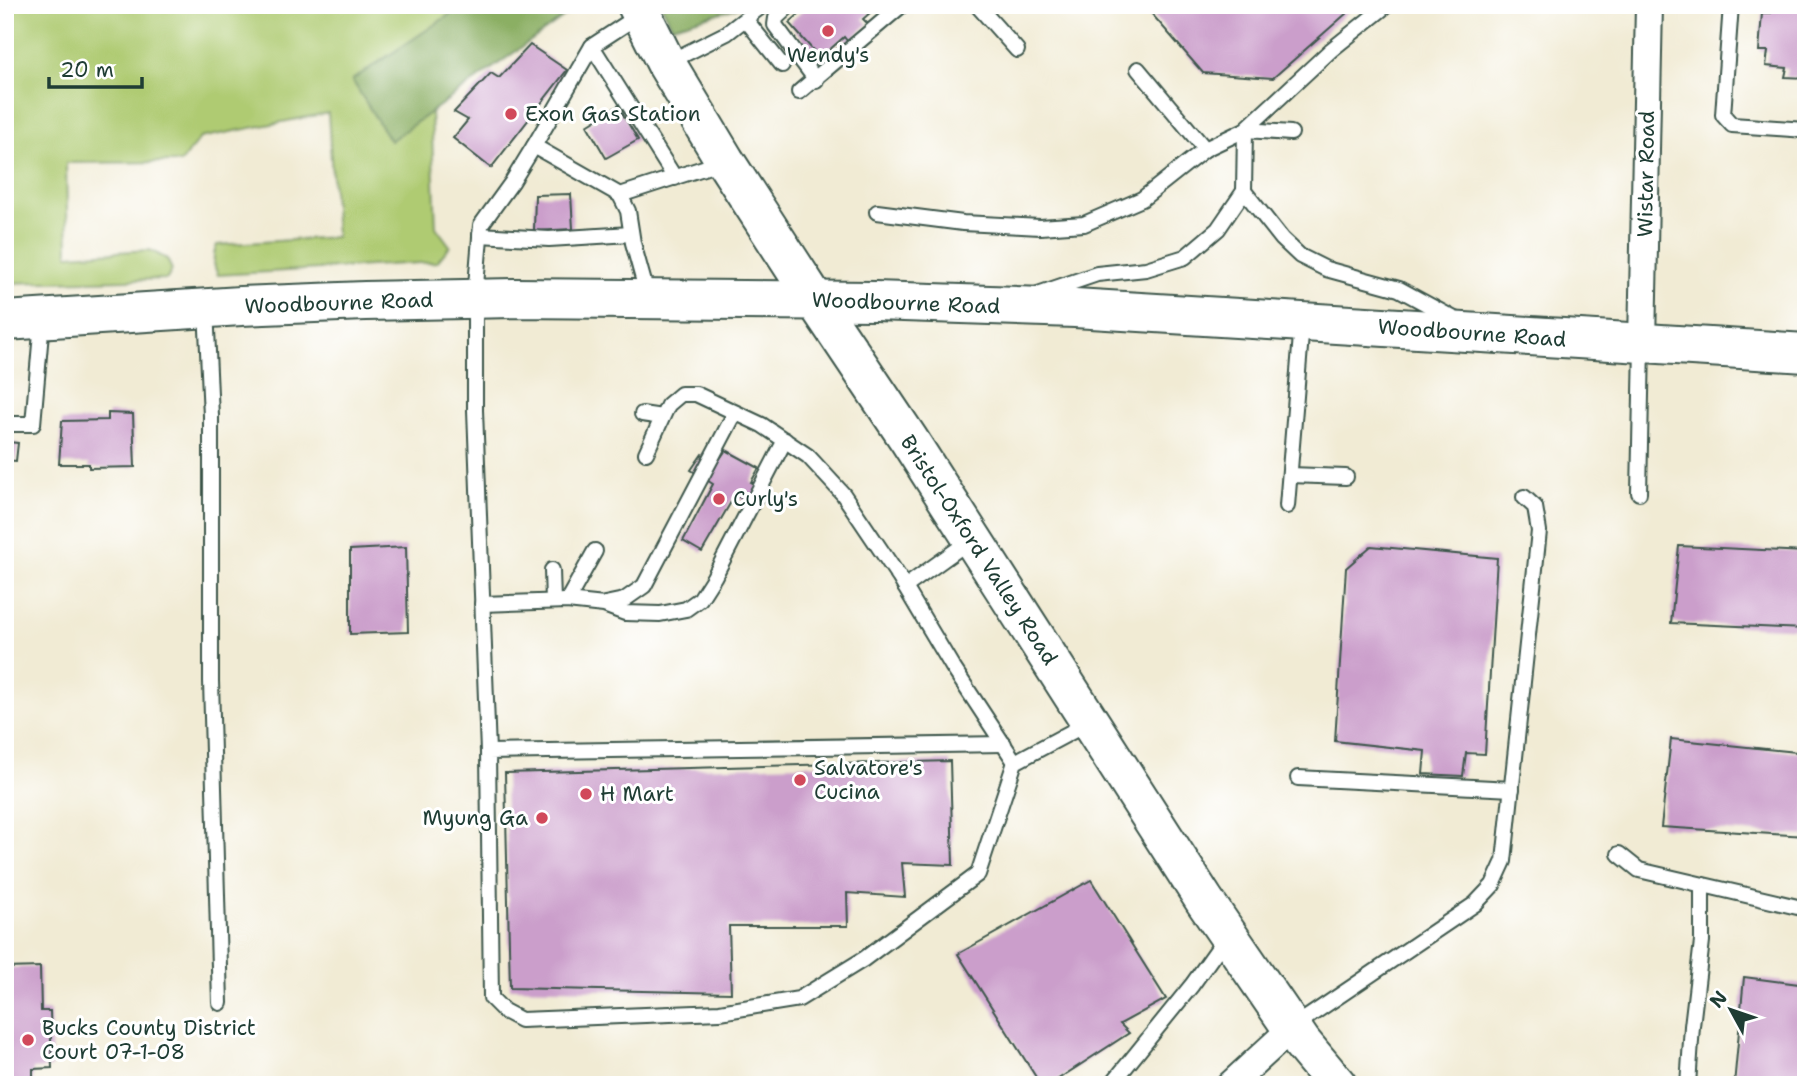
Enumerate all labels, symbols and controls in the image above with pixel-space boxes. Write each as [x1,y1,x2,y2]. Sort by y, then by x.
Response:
marker: Wendy's [820,23,836,39]
place label: Wendy's [787,41,869,69]
scale bar [49,46,142,90]
text: 20 m [60,56,114,84]
place label: Exon Gas Station [525,100,701,128]
marker: Exon Gas Station [503,106,519,122]
street label: Wistar Road [1631,110,1661,238]
street label: Woodbourne Road [244,286,434,320]
street label: Woodbourne Road [811,286,1001,320]
street label: Woodbourne Road [1377,312,1567,354]
street label: Bristol-Oxford Valley Road [894,429,1064,671]
place label: Curly's [733,485,798,513]
marker: Curly's [711,491,727,507]
place label: Salvatore's Cucina [814,754,923,806]
marker: Salvatore's Cucina [792,772,808,788]
place label: H Mart [600,780,674,808]
marker: H Mart [578,786,594,802]
place label: Myung Ga [422,804,528,832]
marker: Myung Ga [534,810,550,826]
north arrow [1696,974,1766,1044]
text: N [1704,986,1733,1013]
place label: Bucks County District Court 07-1-08 [42,1014,256,1066]
marker: Bucks County District Court 07-1-08 [20,1032,36,1048]

